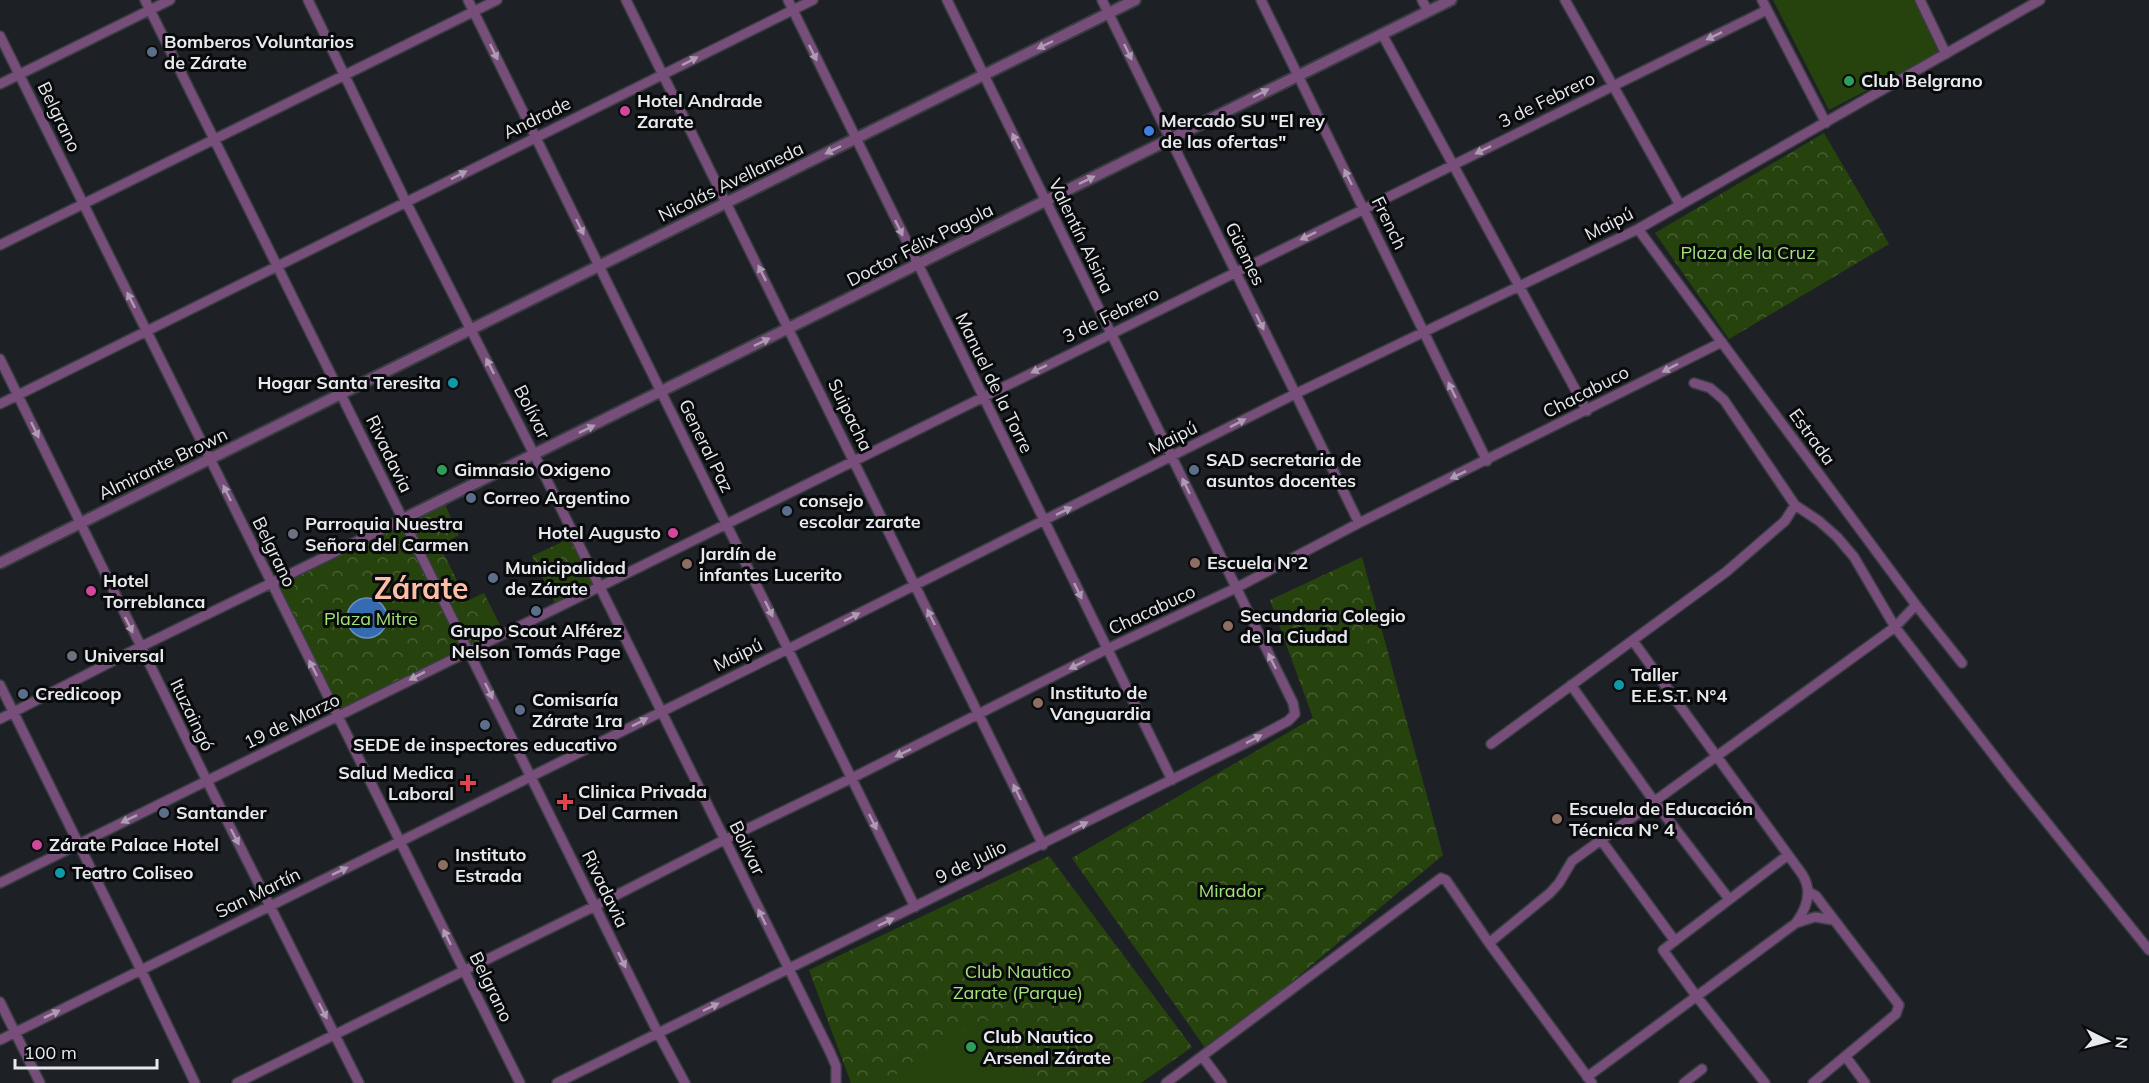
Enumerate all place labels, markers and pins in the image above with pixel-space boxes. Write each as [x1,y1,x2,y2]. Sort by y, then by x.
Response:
place label: Bomberos Voluntarios de Zárate [164,30,354,74]
marker: Bomberos Voluntarios de Zárate [145,45,159,59]
place label: Club Belgrano [1861,69,1983,92]
marker: Club Belgrano [1842,74,1856,88]
place label: Hotel Andrade Zarate [637,89,763,133]
marker: Hotel Andrade Zarate [618,104,632,118]
place label: Mercado SU "El rey de las ofertas" [1161,109,1325,153]
marker: Mercado SU "El rey de las ofertas" [1142,124,1156,138]
place label: Hogar Santa Teresita [257,371,441,394]
marker: Hogar Santa Teresita [446,376,460,390]
place label: SAD secretaria de asuntos docentes [1206,448,1361,492]
place label: Gimnasio Oxigeno [454,458,611,481]
marker: Gimnasio Oxigeno [435,463,449,477]
marker: SAD secretaria de asuntos docentes [1187,463,1201,477]
place label: Correo Argentino [483,486,630,509]
place label: consejo escolar zarate [799,489,921,533]
marker: Correo Argentino [464,491,478,505]
marker: consejo escolar zarate [780,504,794,518]
place label: Parroquia Nuestra Señora del Carmen [305,512,469,556]
place label: Hotel Augusto [538,521,661,544]
marker: Hotel Augusto [666,526,680,540]
marker: Parroquia Nuestra Señora del Carmen [286,527,300,541]
place label: Jardín de infantes Lucerito [699,542,842,586]
place label: Escuela N°2 [1207,551,1308,574]
place label: Municipalidad de Zárate [505,556,626,600]
marker: Escuela N°2 [1188,556,1202,570]
marker: Jardín de infantes Lucerito [680,557,694,571]
place label: Hotel Torreblanca [103,569,205,613]
marker: Municipalidad de Zárate [486,571,500,585]
marker: Hotel Torreblanca [84,584,98,598]
marker: Grupo Scout Alférez Nelson Tomás Page [529,604,543,618]
place label: Secundaria Colegio de la Ciudad [1240,604,1406,648]
place label: Grupo Scout Alférez Nelson Tomás Page [450,619,622,663]
marker: Secundaria Colegio de la Ciudad [1221,619,1235,633]
place label: Universal [84,644,164,667]
marker: Universal [65,649,79,663]
place label: Taller E.E.S.T. N°4 [1631,663,1727,707]
marker: Taller E.E.S.T. N°4 [1612,678,1626,692]
place label: Instituto de Vanguardia [1049,681,1151,725]
place label: Credicoop [35,682,121,705]
marker: Credicoop [16,687,30,701]
place label: Comisaría Zárate 1ra [532,688,623,732]
marker: Instituto de Vanguardia [1031,696,1045,710]
marker: Comisaría Zárate 1ra [513,703,527,717]
marker: SEDE de inspectores educativo [478,718,492,732]
place label: SEDE de inspectores educativo [353,733,617,756]
place label: Salud Medica Laboral [338,761,454,805]
marker: Salud Medica Laboral [459,774,477,792]
place label: Clinica Privada Del Carmen [578,780,707,824]
marker: Clinica Privada Del Carmen [556,793,574,811]
place label: Escuela de Educación Técnica N° 4 [1569,797,1753,841]
place label: Santander [176,801,267,824]
marker: Santander [157,806,171,820]
marker: Escuela de Educación Técnica N° 4 [1550,812,1564,826]
place label: Zárate Palace Hotel [49,833,219,856]
marker: Zárate Palace Hotel [30,838,44,852]
place label: Instituto Estrada [455,843,526,887]
marker: Instituto Estrada [436,858,450,872]
place label: Teatro Coliseo [72,861,193,884]
marker: Teatro Coliseo [53,866,67,880]
place label: Club Nautico Arsenal Zárate [983,1025,1111,1069]
marker: Club Nautico Arsenal Zárate [964,1040,978,1054]

